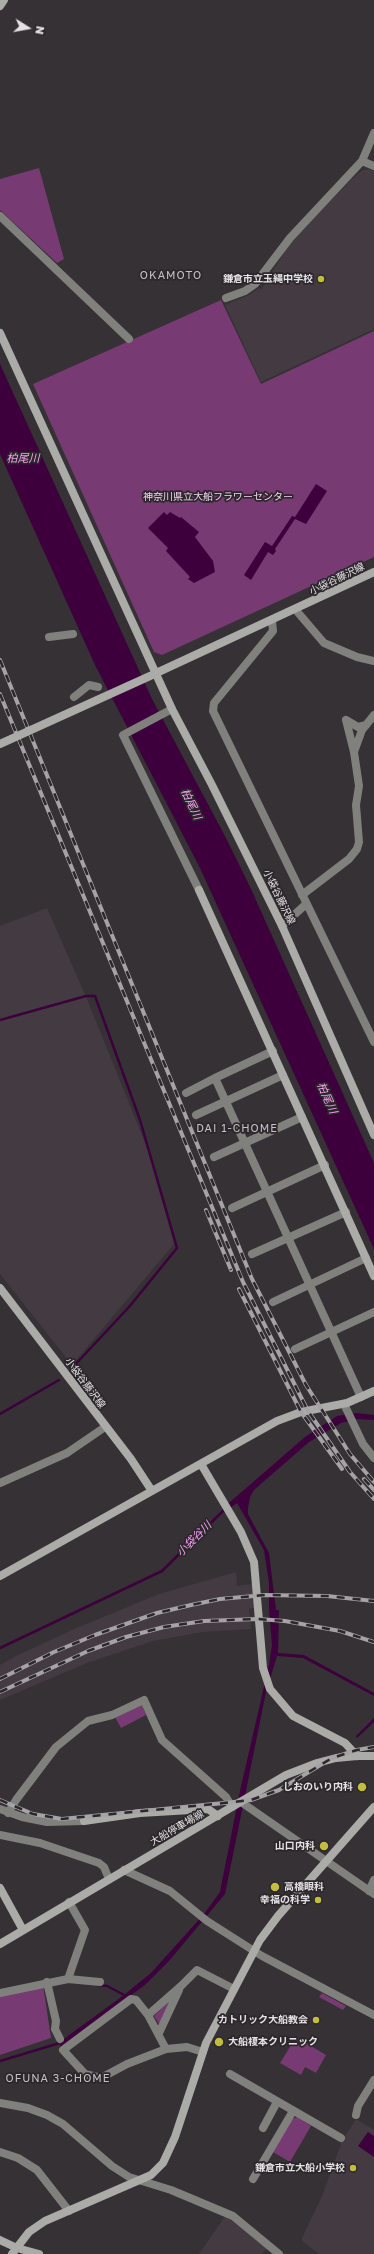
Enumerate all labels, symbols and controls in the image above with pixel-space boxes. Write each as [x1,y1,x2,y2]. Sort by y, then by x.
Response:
north arrow [8,8,48,48]
text: N [33,25,47,36]
district label: OKAMOTO [140,269,202,283]
place label: 鎌倉市立玉縄中学校 [223,273,313,285]
marker: 鎌倉市立玉縄中学校 [316,274,326,284]
water label: 柏尾川 [7,452,39,466]
park label: 神奈川県立大船フラワーセンター [143,491,293,503]
street label: 小袋谷藤沢線 [307,560,367,598]
water label: 柏尾川 [178,786,204,822]
street label: 小袋谷藤沢線 [260,867,298,927]
water label: 柏尾川 [314,1080,340,1116]
district label: DAI 1-CHOME [196,1122,278,1136]
street label: 小袋谷藤沢線 [62,1355,108,1411]
water label: 小袋谷川 [174,1519,214,1559]
place label: しおのいり内科 [283,1781,353,1793]
marker: しおのいり内科 [356,1781,368,1793]
street label: 大船停車場線 [148,1808,206,1848]
place label: 山口内科 [275,1840,315,1852]
marker: 山口内科 [318,1840,330,1852]
marker: 高橋眼科 [269,1881,281,1893]
place label: 高橋眼科 [284,1881,324,1893]
place label: 幸福の科学 [260,1894,310,1906]
marker: 幸福の科学 [313,1895,323,1905]
place label: カトリック大船教会 [218,2014,308,2026]
marker: カトリック大船教会 [311,2015,321,2025]
marker: 大船榎本クリニック [213,2036,225,2048]
place label: 大船榎本クリニック [228,2036,318,2048]
district label: OFUNA 3-CHOME [6,2072,110,2086]
place label: 鎌倉市立大船小学校 [255,2162,345,2174]
marker: 鎌倉市立大船小学校 [348,2163,358,2173]

